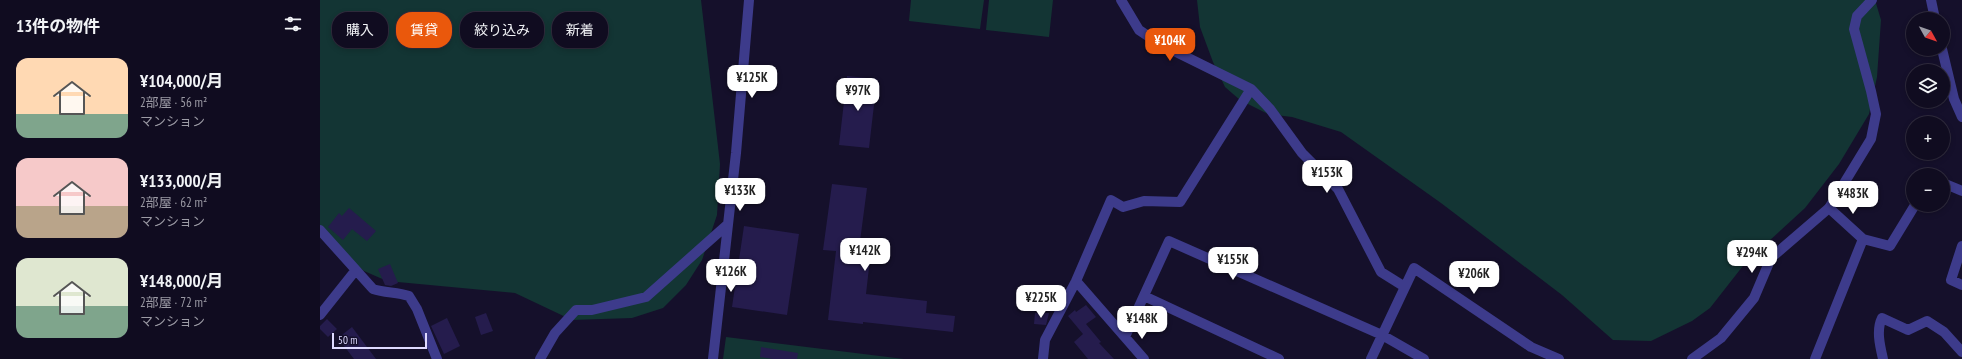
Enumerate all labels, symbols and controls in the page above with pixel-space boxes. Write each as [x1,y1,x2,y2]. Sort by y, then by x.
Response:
chip: 購入 [332,12,388,48]
chip: 賃貸 [396,12,452,48]
chip: 絞り込み [460,12,544,48]
chip: 新着 [552,12,608,48]
north arrow [1906,12,1950,56]
map controls [1906,12,1950,212]
icon: filters [282,13,304,35]
text: 13件の物件 [16,15,100,37]
pin: ¥104K [1142,28,1198,62]
text: ¥104K [1154,32,1186,49]
button: layers [1906,64,1950,108]
pin: ¥125K [724,65,780,99]
text: ¥125K [736,69,768,86]
text: ¥104,000/月 [140,70,224,92]
icon: home [48,74,96,122]
pin: ¥97K [834,78,882,112]
text: ¥97K [845,82,871,99]
text: 2部屋 · 56 m² [140,94,207,111]
text: マンション [140,113,205,130]
button: + [1906,116,1950,160]
pin: ¥153K [1299,160,1355,194]
text: ¥153K [1311,164,1343,181]
button: − [1906,168,1950,212]
text: ¥133,000/月 [140,170,224,192]
icon: home [48,174,96,222]
pin: ¥133K [712,178,768,212]
pin: ¥483K [1825,181,1881,215]
text: ¥133K [724,182,756,199]
text: ¥483K [1837,185,1869,202]
text: 2部屋 · 62 m² [140,194,207,211]
text: マンション [140,213,205,230]
pin: ¥142K [837,238,893,272]
pin: ¥294K [1724,240,1780,274]
text: ¥142K [849,242,881,259]
text: ¥294K [1736,244,1768,261]
pin: ¥155K [1205,247,1261,281]
text: ¥155K [1217,251,1249,268]
pin: ¥126K [703,259,759,293]
pin: ¥206K [1446,261,1502,295]
text: ¥126K [715,263,747,280]
text: ¥206K [1458,265,1490,282]
text: ¥148,000/月 [140,270,224,292]
icon: home [48,274,96,322]
pin: ¥225K [1013,285,1069,319]
text: ¥225K [1025,289,1057,306]
text: 2部屋 · 72 m² [140,294,207,311]
pin: ¥148K [1114,306,1170,340]
text: ¥148K [1126,310,1158,327]
text: マンション [140,313,205,330]
scale bar [332,331,427,350]
text: 50 m [338,333,357,347]

